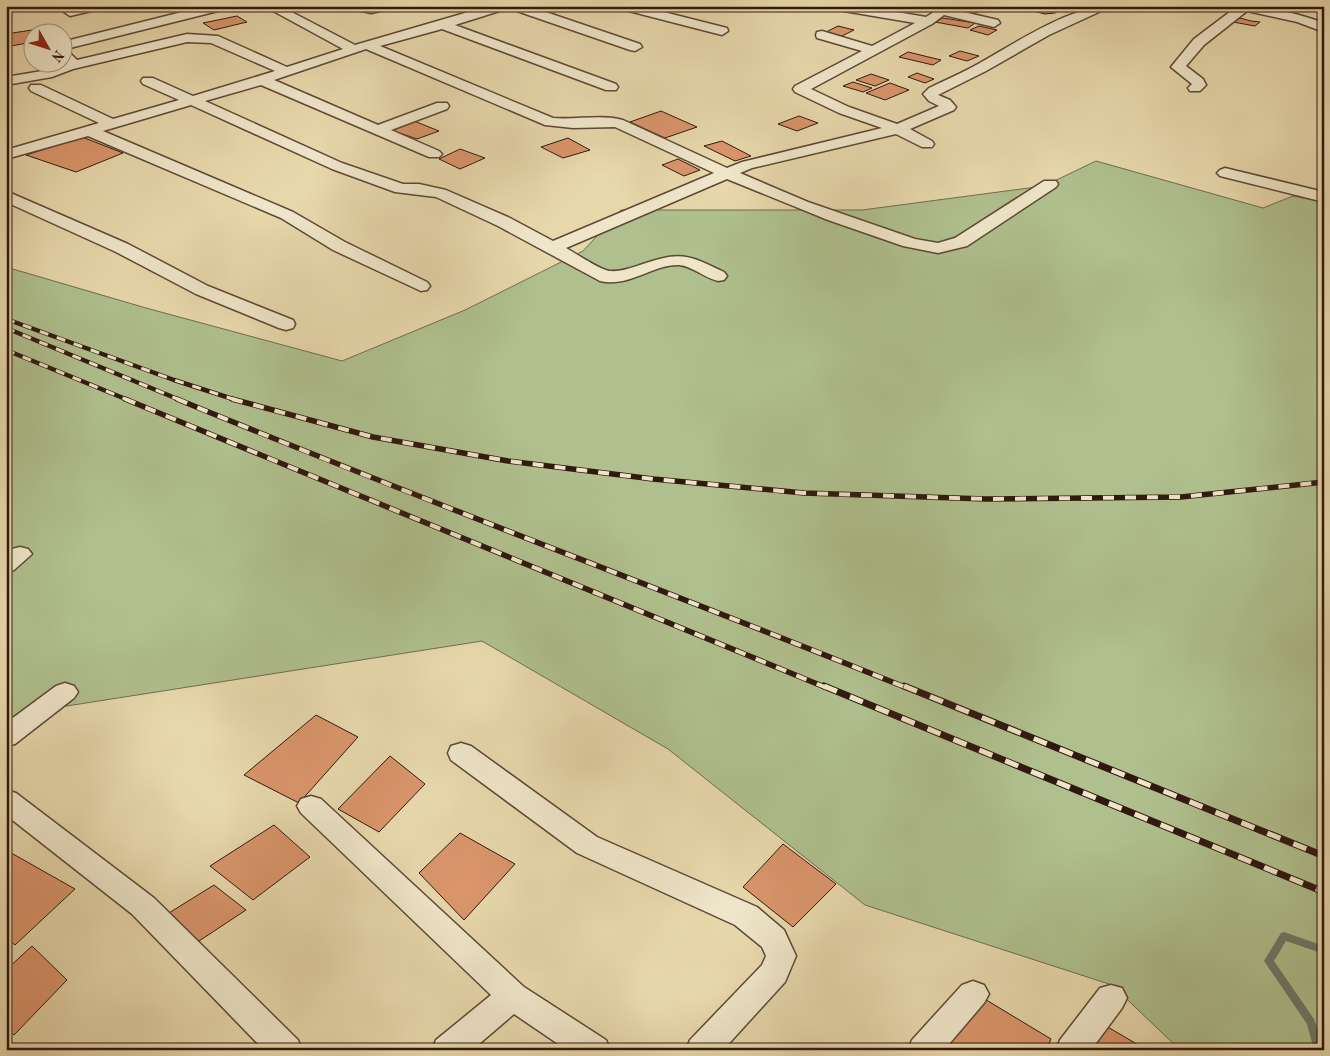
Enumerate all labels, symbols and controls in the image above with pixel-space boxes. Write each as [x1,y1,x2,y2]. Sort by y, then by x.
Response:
north arrow [22,22,72,72]
text: N [48,47,66,64]

